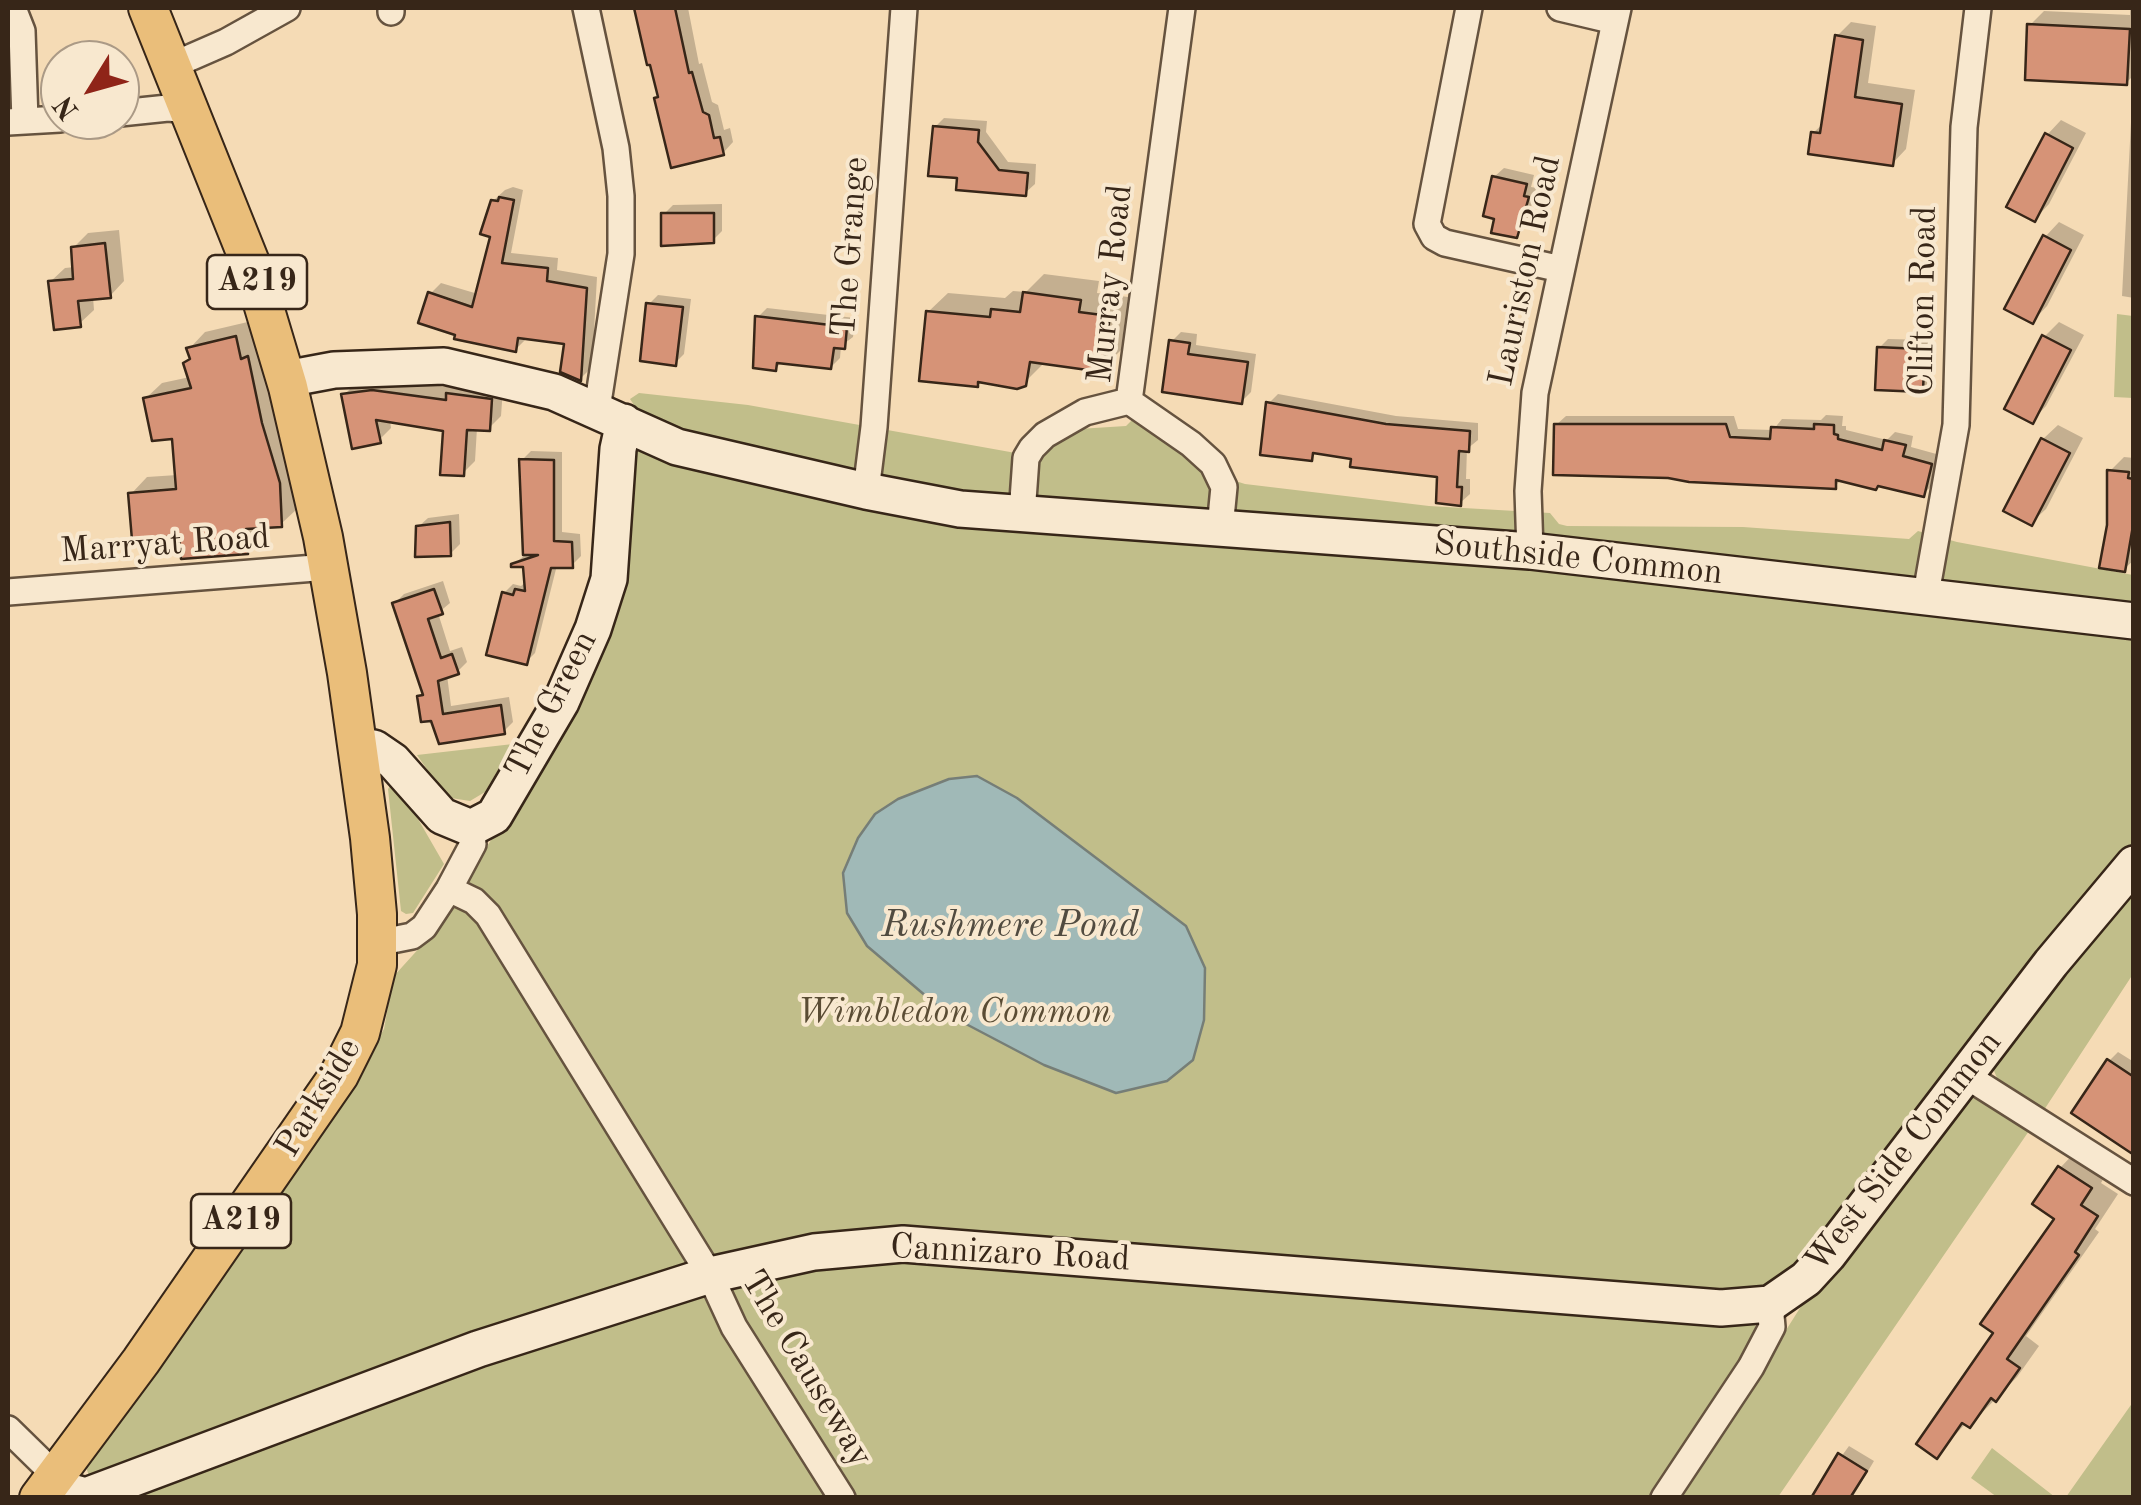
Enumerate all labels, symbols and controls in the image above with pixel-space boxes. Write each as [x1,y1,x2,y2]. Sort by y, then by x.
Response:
north arrow [40,40,140,140]
text: N [50,90,85,124]
street label: Lauriston Road [1481,152,1571,390]
street label: The Grange [824,155,878,339]
street label: Murray Road [1080,182,1142,386]
street label: Clifton Road [1901,206,1947,396]
road number: A219 [207,255,307,309]
street label: Marryat Road [59,517,271,573]
street label: Southside Common [1431,523,1725,595]
street label: The Green [497,624,607,786]
water label: Rushmere Pond [881,903,1139,949]
park label: Wimbledon Common [797,992,1111,1034]
street label: West Side Common [1797,1023,2011,1281]
street label: Parkside [267,1031,371,1165]
road number: A219 [191,1194,291,1248]
street label: Cannizaro Road [889,1227,1131,1281]
street label: The Causeway [731,1263,881,1475]

